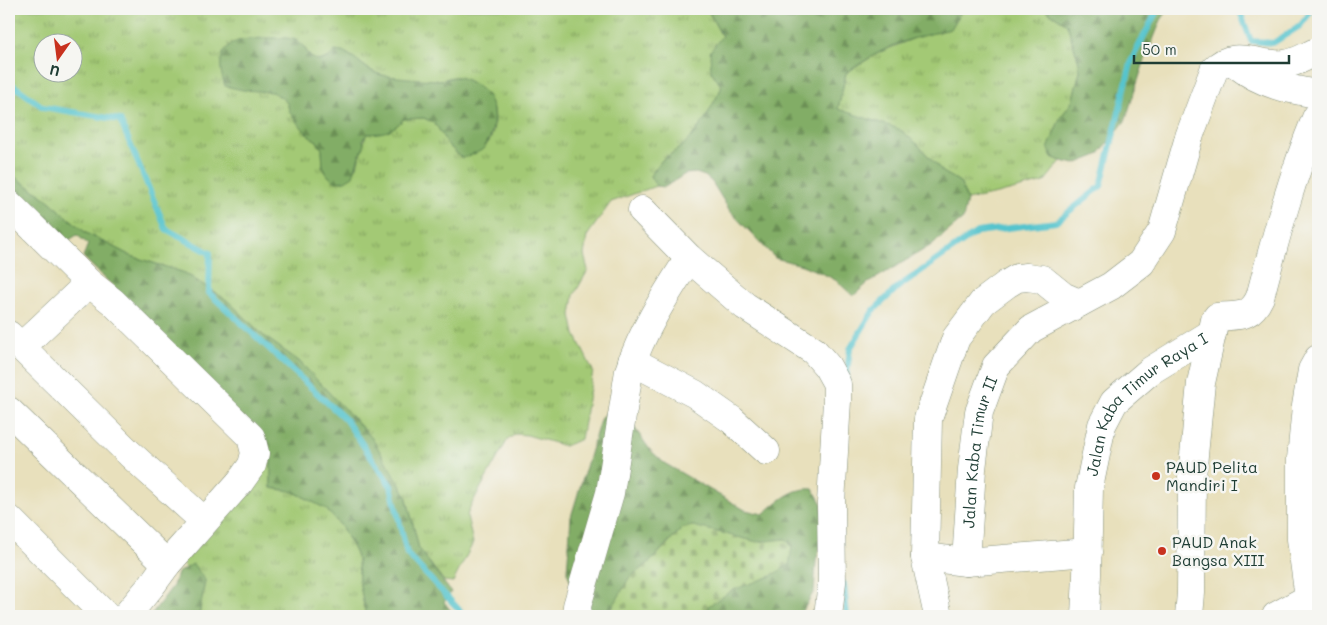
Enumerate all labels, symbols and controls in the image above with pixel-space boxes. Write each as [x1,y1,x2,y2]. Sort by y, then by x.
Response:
north arrow [32,32,82,82]
scale bar [1134,32,1290,64]
text: 50 m [1142,39,1177,59]
text: U [48,61,62,82]
street label: Jalan Kaba Timur Raya I [1081,327,1211,478]
street label: Jalan Kaba Timur II [957,373,1001,529]
place label: PAUD Pelita Mandiri I [1166,456,1258,495]
marker: PAUD Pelita Mandiri I [1150,470,1162,482]
place label: PAUD Anak Bangsa XIII [1172,531,1265,570]
marker: PAUD Anak Bangsa XIII [1156,545,1168,557]

